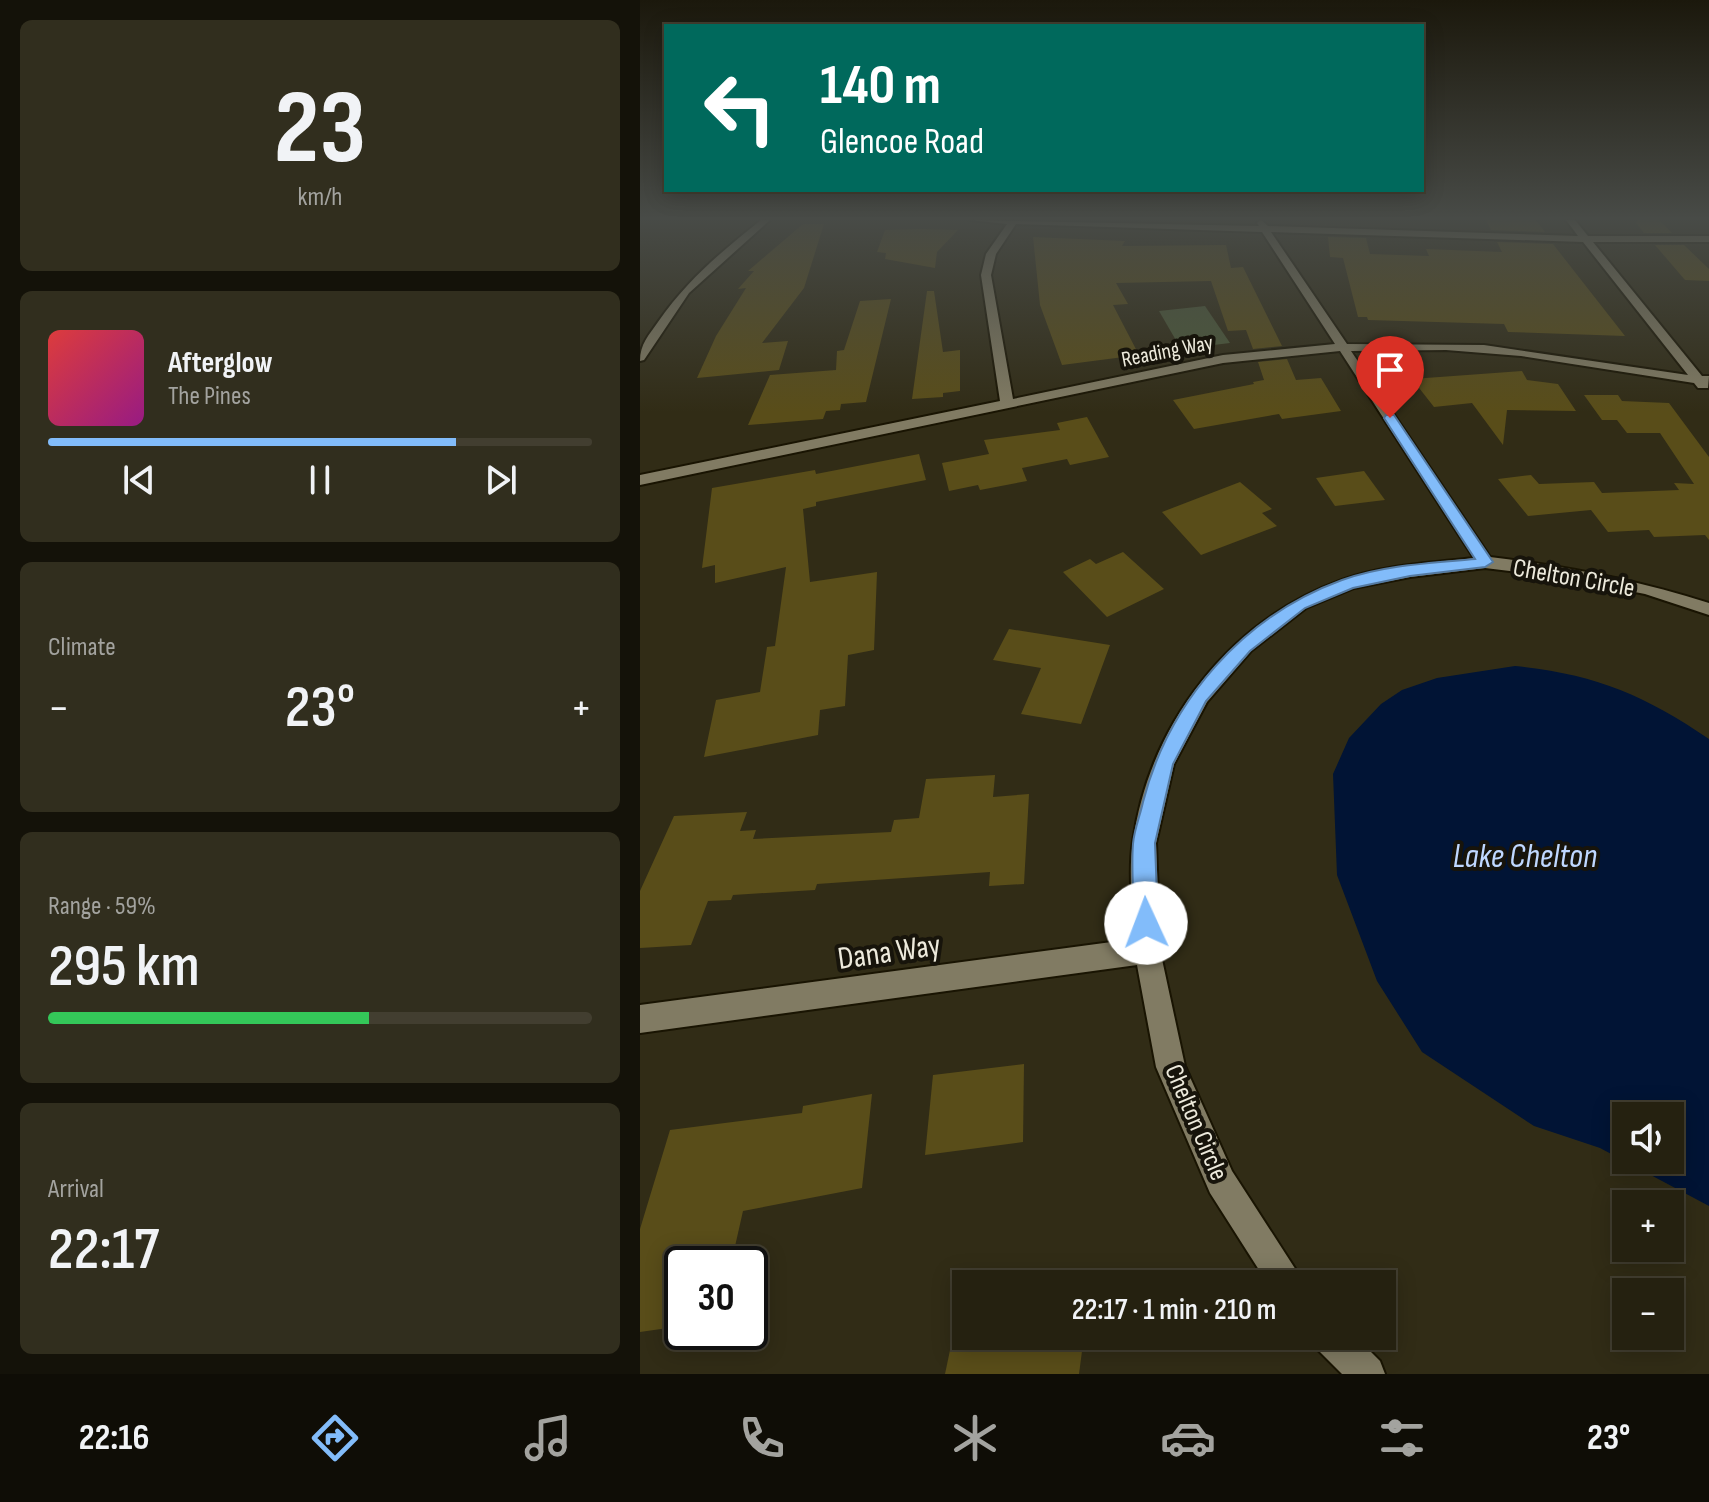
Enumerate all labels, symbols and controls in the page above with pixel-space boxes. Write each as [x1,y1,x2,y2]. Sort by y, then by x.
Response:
text: 140 m [820,53,941,120]
icon: left [688,56,792,160]
text: 23 [274,67,366,192]
text: Glencoe Road [820,121,984,164]
text: km/h [298,182,342,213]
street label: Reading Way [1119,329,1216,374]
pin [1356,336,1424,418]
text: Afterglow [168,345,273,381]
icon: arrive [1368,348,1412,392]
text: The Pines [168,381,251,412]
icon: previous [117,458,161,502]
icon: pause [298,458,342,502]
icon: next [479,458,523,502]
street label: Chelton Circle [1510,553,1637,604]
text: Climate [48,632,116,663]
text: 23° [285,672,355,744]
text: − [48,682,70,735]
text: + [570,682,592,735]
water label: Lake Chelton [1453,836,1597,877]
position arrow [1104,881,1188,965]
text: Range · 59% [48,891,156,922]
street label: Dana Way [835,926,943,979]
text: 295 km [48,931,200,1003]
street label: Chelton Circle [1157,1060,1234,1185]
map controls [1612,1102,1684,1350]
button: sound [1612,1102,1684,1174]
text: Arrival [48,1174,104,1205]
button: + [1612,1190,1684,1262]
text: 22:17 [48,1214,159,1286]
speed limit sign: 30 [664,1246,768,1350]
button: − [1612,1278,1684,1350]
text: 22:17 · 1 min · 210 m [1072,1292,1276,1328]
icon: directions [307,1410,363,1466]
icon: music [520,1410,576,1466]
icon: phone [734,1410,790,1466]
icon: climate [947,1410,1003,1466]
icon: car [1160,1410,1216,1466]
icon: filters [1374,1410,1430,1466]
text: 22:16 [79,1417,149,1460]
text: 23° [1587,1417,1630,1460]

